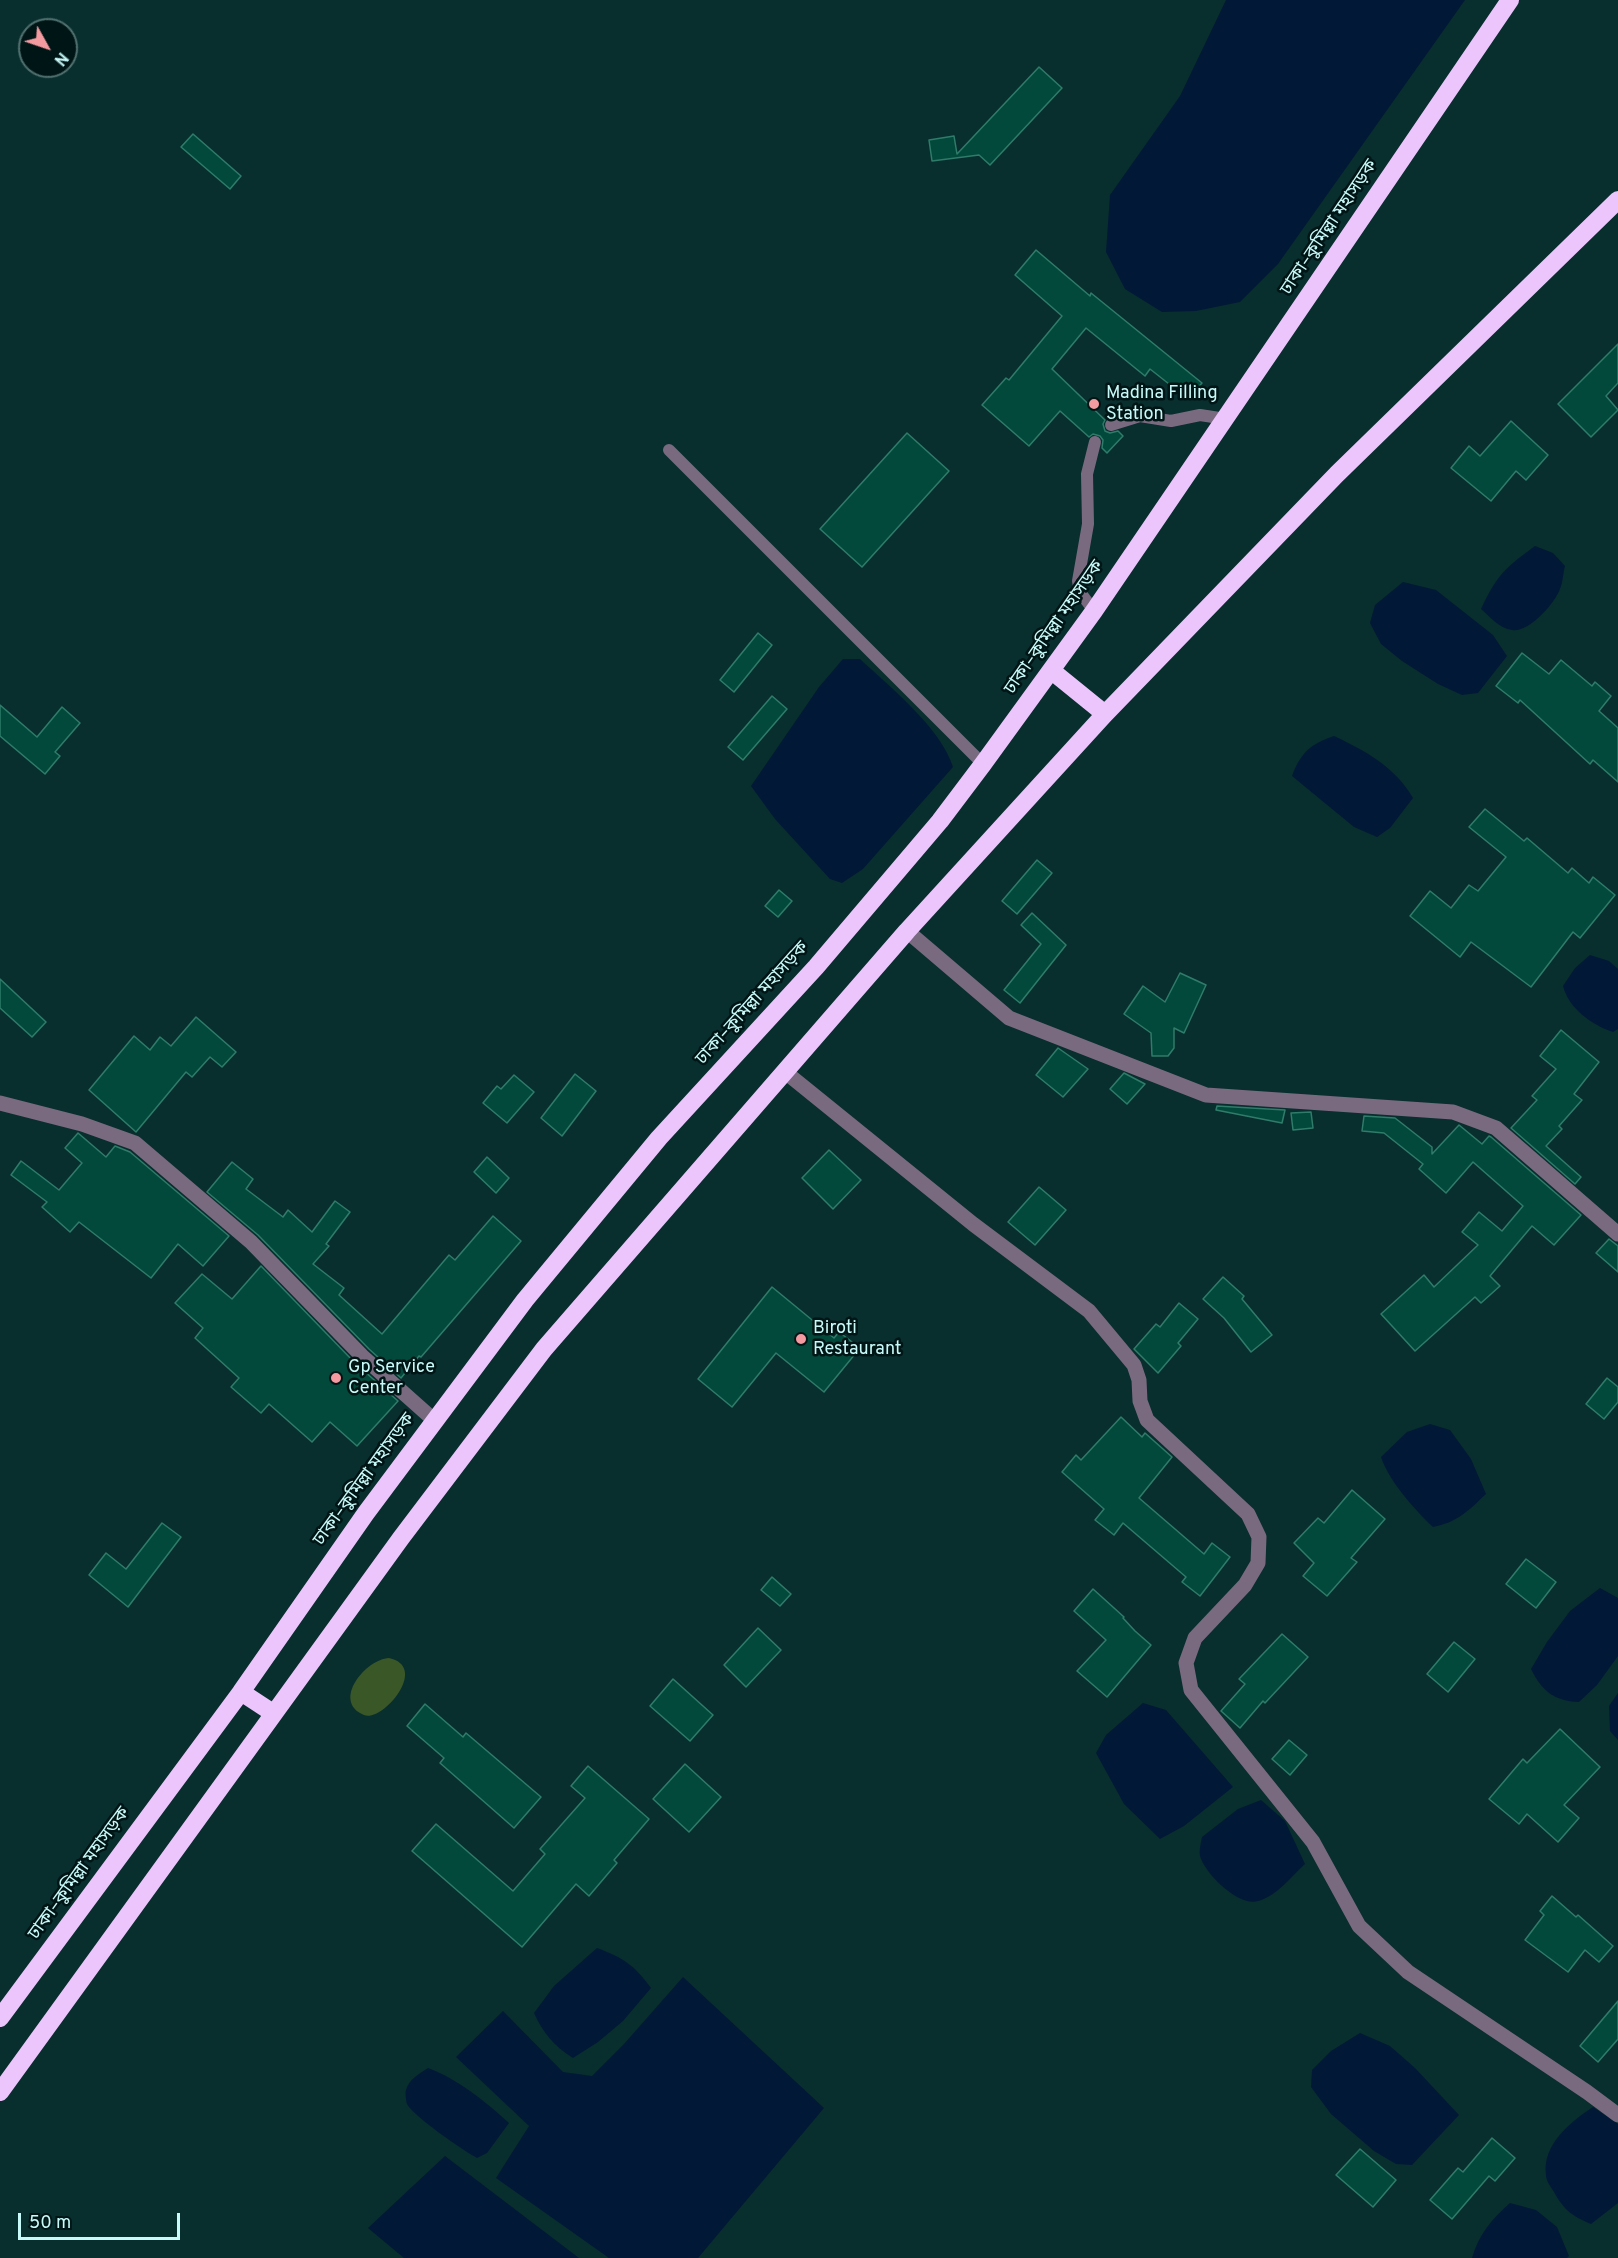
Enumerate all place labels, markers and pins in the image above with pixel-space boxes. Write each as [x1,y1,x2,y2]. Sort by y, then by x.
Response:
place label: Madina Filling Station [1106,383,1218,426]
marker: Madina Filling Station [1087,397,1101,411]
place label: Biroti Restaurant [813,1318,902,1360]
marker: Biroti Restaurant [794,1332,808,1346]
place label: Gp Service Center [348,1357,435,1400]
marker: Gp Service Center [329,1371,343,1385]

